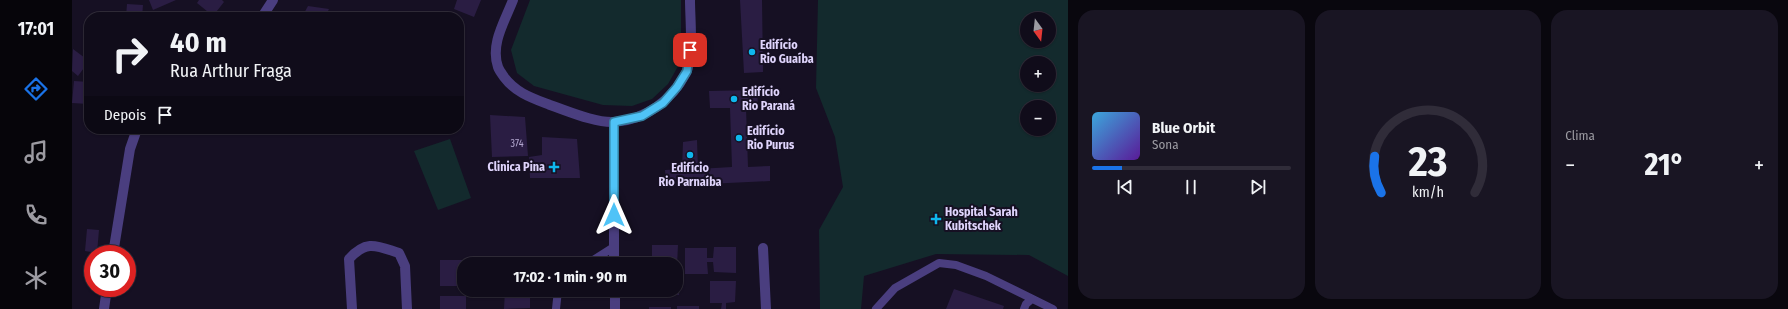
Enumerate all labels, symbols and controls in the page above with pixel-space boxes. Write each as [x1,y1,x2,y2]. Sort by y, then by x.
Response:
north arrow [1020,12,1056,48]
map controls [1020,12,1056,136]
text: 17:01 [18,18,54,40]
text: 40 m [170,26,227,59]
icon: right [104,28,156,80]
pin [673,33,707,67]
place label: Edifício Rio Guaíba [760,38,814,66]
icon: arrive [679,39,701,61]
marker: Edifício Rio Guaíba [747,47,757,57]
button: + [1020,56,1056,92]
text: Rua Arthur Fraga [170,60,292,82]
icon: directions [22,75,50,103]
place label: Edifício Rio Paraná [742,85,795,113]
marker: Edifício Rio Paraná [729,94,739,104]
button: − [1020,100,1056,136]
icon: arrive [154,104,176,126]
text: Depois [104,106,146,124]
text: Blue Orbit [1152,119,1215,137]
place label: Edifício Rio Purus [747,124,795,152]
text: Clima [1565,128,1595,143]
marker: Edifício Rio Purus [734,133,744,143]
text: 23 [1408,136,1447,186]
text: Sona [1152,137,1179,152]
icon: music [22,138,50,166]
house number: 374 [510,138,524,150]
text: 21° [1645,147,1685,183]
marker: Edifício Rio Parnaíba [685,150,695,160]
text: − [1565,152,1575,179]
text: + [1754,152,1764,179]
place label: Clinica Pina [488,160,545,174]
marker: Clinica Pina [548,161,560,173]
place label: Edifício Rio Parnaíba [658,161,722,189]
icon: previous [1114,176,1136,198]
icon: pause [1180,176,1202,198]
icon: next [1247,176,1269,198]
text: km/h [1412,183,1444,200]
position arrow [593,194,635,236]
icon: phone [22,201,50,229]
place label: Hospital Sarah Kubitschek [945,205,1018,233]
marker: Hospital Sarah Kubitschek [930,213,942,225]
speed limit sign: 30 [84,245,136,297]
icon: climate [22,264,50,292]
text: 17:02 · 1 min · 90 m [513,268,627,286]

